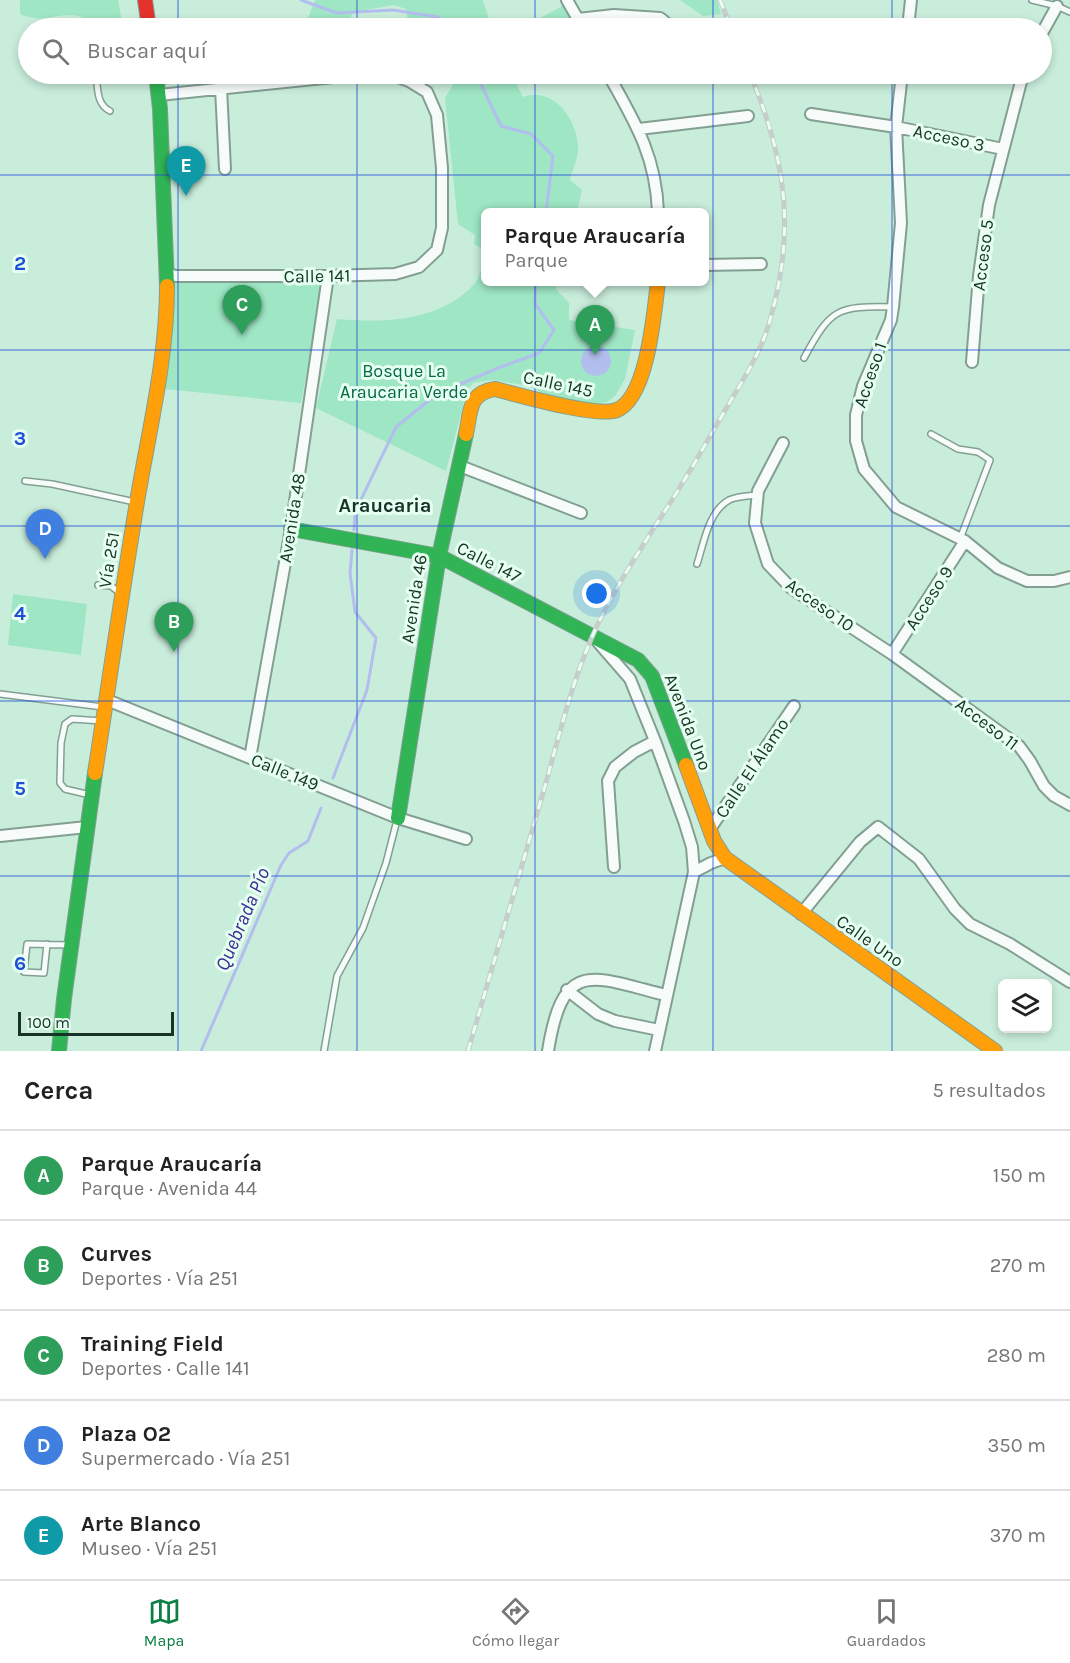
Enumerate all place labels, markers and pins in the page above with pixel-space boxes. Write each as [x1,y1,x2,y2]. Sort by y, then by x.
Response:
pin: E [166,146,206,196]
pin: C [222,286,262,335]
pin: A [576,306,614,355]
pin: D [26,510,64,559]
pin: B [154,602,194,652]

